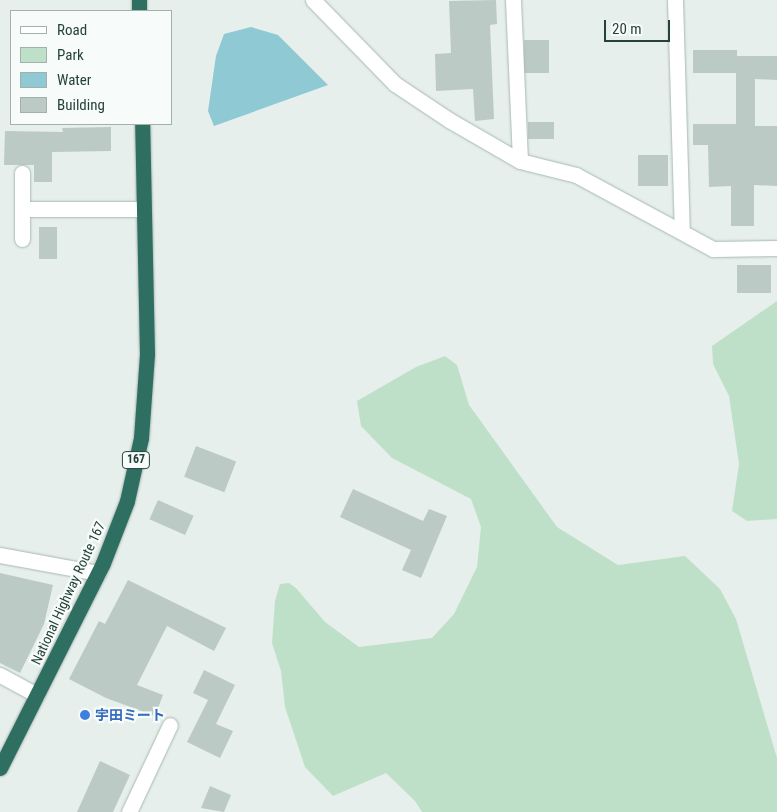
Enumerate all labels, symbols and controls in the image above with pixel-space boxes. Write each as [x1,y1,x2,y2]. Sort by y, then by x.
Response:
legend [10,10,172,125]
scale bar [607,10,673,42]
text: 20 m [612,20,642,38]
text: Road [57,21,87,39]
text: Park [57,46,84,64]
text: Water [57,71,91,89]
text: Building [57,96,105,114]
road number: 167 [121,450,151,470]
street label: National Highway Route 167 [27,519,109,667]
place label: 宇田ミート [95,707,165,723]
marker: 宇田ミート [79,709,91,721]

